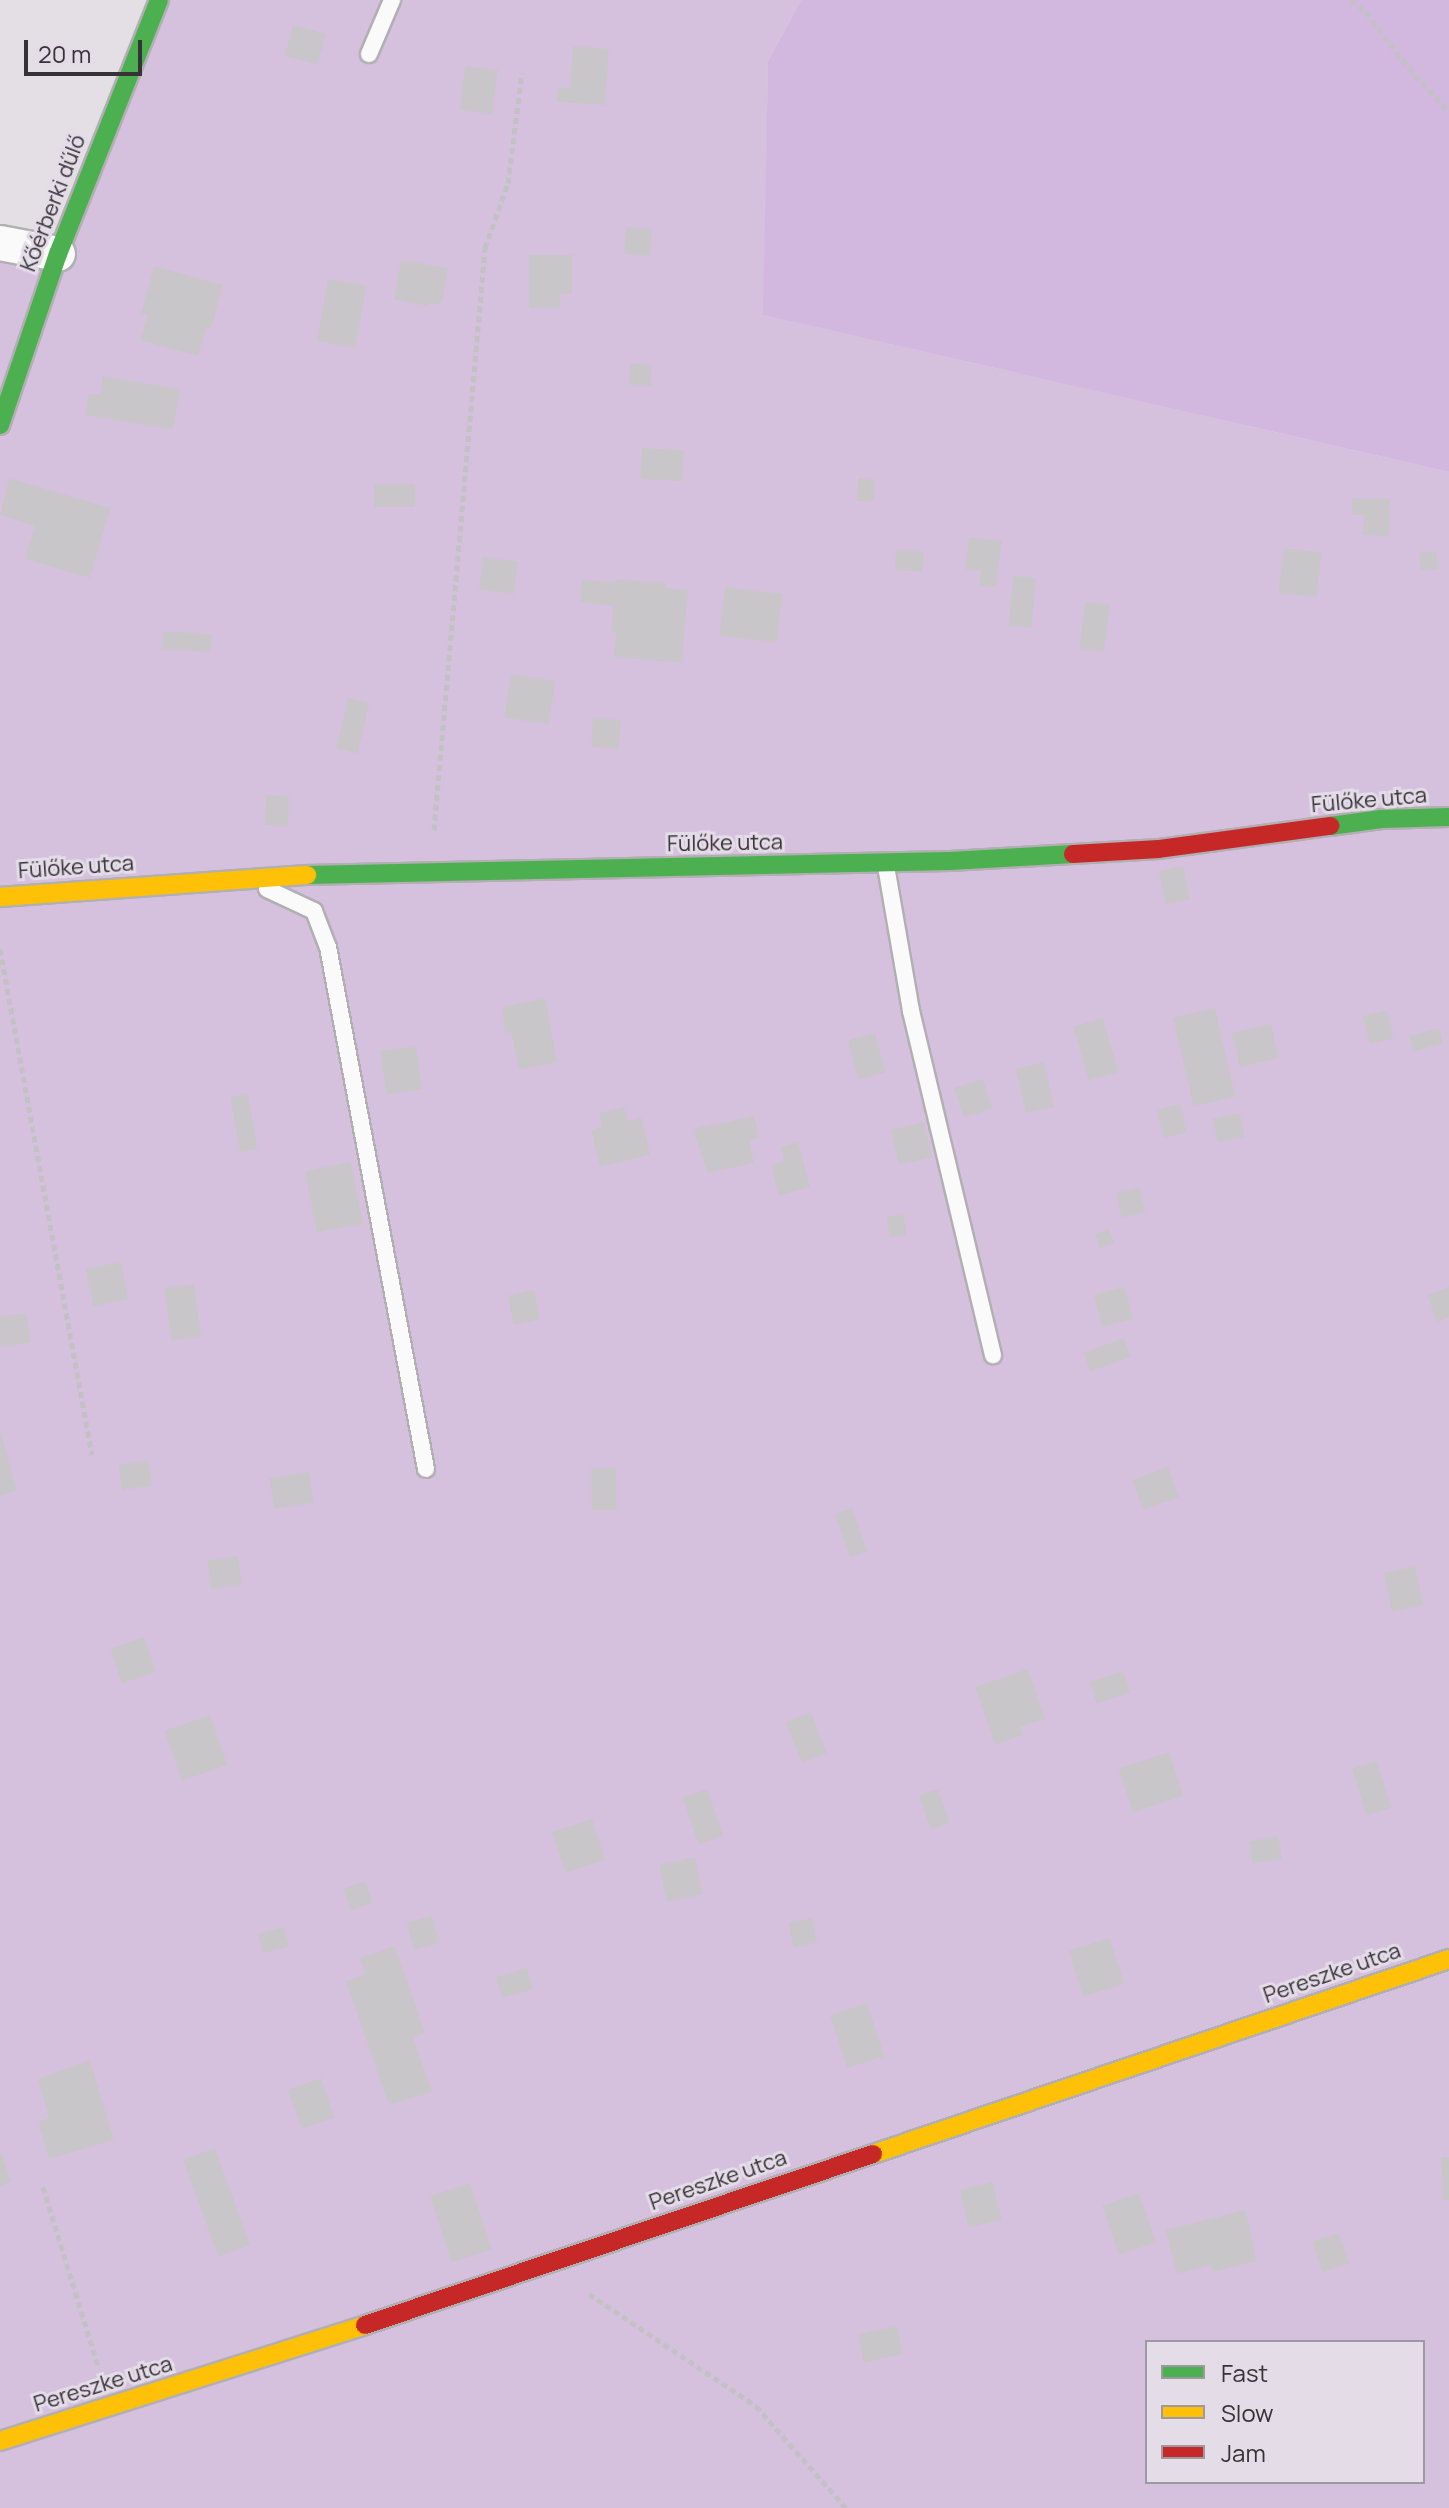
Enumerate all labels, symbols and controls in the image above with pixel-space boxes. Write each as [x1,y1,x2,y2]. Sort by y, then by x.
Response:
scale bar [28,24,146,74]
text: 20 m [38,37,91,70]
street label: Kőérberki dűlő [15,131,91,275]
street label: Fülőke utca [1310,782,1428,818]
street label: Fülőke utca [667,829,783,857]
street label: Fülőke utca [17,850,135,884]
street label: Pereszke utca [1260,1937,1404,2009]
street label: Pereszke utca [646,2144,790,2216]
legend [1145,2340,1425,2484]
street label: Pereszke utca [30,2350,176,2418]
text: Fast [1221,2356,1268,2389]
text: Slow [1221,2396,1274,2429]
text: Jam [1221,2436,1266,2469]

